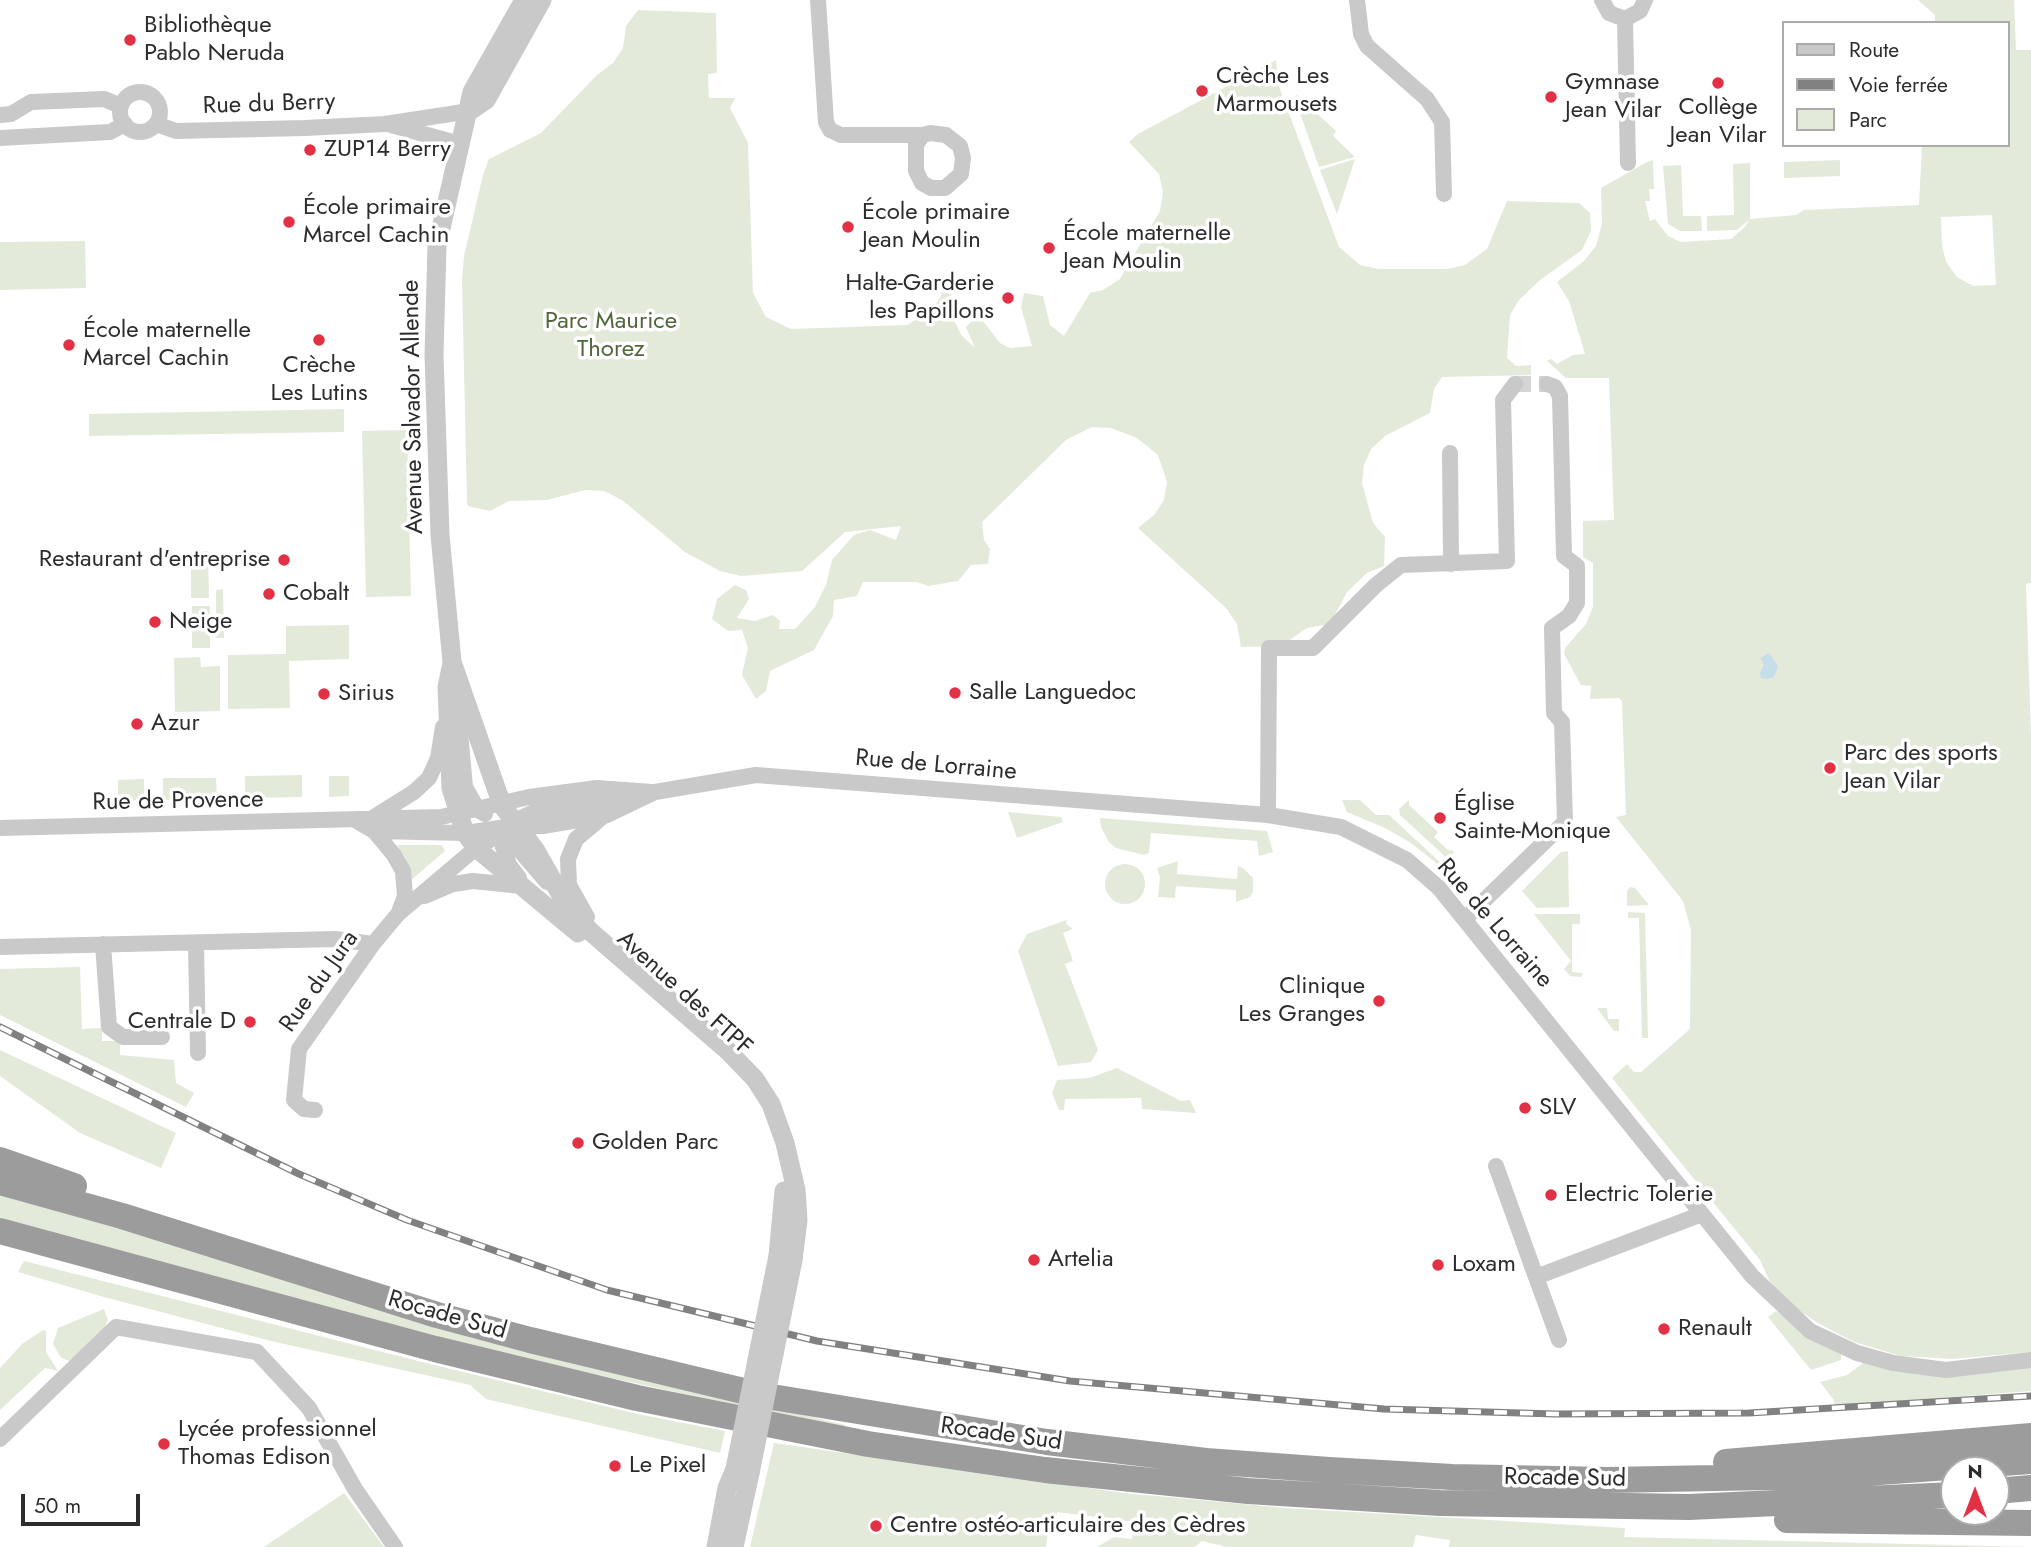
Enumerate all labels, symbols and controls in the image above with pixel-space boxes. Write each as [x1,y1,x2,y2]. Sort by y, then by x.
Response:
place label: Bibliothèque Pablo Neruda [144,12,284,68]
legend [1783,21,2010,147]
marker: Bibliothèque Pablo Neruda [122,32,138,48]
text: Route [1849,35,1899,65]
place label: Crèche Les Marmousets [1216,63,1337,119]
place label: Gymnase Jean Vilar [1565,69,1662,125]
text: Voie ferrée [1849,70,1948,100]
marker: Collège Jean Vilar [1710,75,1726,91]
marker: Crèche Les Marmousets [1194,83,1210,99]
street label: Rue du Berry [202,88,336,122]
marker: Gymnase Jean Vilar [1543,89,1559,105]
place label: Collège Jean Vilar [1670,94,1766,150]
text: Parc [1849,105,1887,135]
place label: ZUP14 Berry [324,136,451,164]
marker: ZUP14 Berry [302,142,318,158]
place label: École primaire Marcel Cachin [303,194,451,250]
place label: École primaire Jean Moulin [862,199,1010,255]
marker: École primaire Marcel Cachin [281,214,297,230]
marker: École primaire Jean Moulin [840,219,856,235]
place label: École maternelle Jean Moulin [1063,220,1231,276]
marker: École maternelle Jean Moulin [1041,240,1057,256]
place label: Halte-Garderie les Papillons [845,270,994,326]
street label: Avenue Salvador Allende [397,280,431,534]
marker: Halte-Garderie les Papillons [1000,290,1016,306]
park label: Parc Maurice Thorez [545,308,677,364]
place label: École maternelle Marcel Cachin [83,317,251,373]
marker: Crèche Les Lutins [311,332,327,348]
marker: École maternelle Marcel Cachin [61,337,77,353]
place label: Crèche Les Lutins [270,352,368,408]
place label: Restaurant d'entreprise [39,546,270,574]
marker: Restaurant d'entreprise [276,552,292,568]
place label: Cobalt [283,580,349,608]
marker: Cobalt [261,586,277,602]
place label: Neige [169,608,232,636]
marker: Neige [147,614,163,630]
place label: Salle Languedoc [969,679,1136,707]
place label: Sirius [338,680,394,708]
marker: Salle Languedoc [947,685,963,701]
marker: Sirius [316,686,332,702]
place label: Azur [151,710,200,738]
marker: Azur [129,716,145,732]
place label: Parc des sports Jean Vilar [1844,740,1998,796]
street label: Rue de Lorraine [854,745,1018,787]
marker: Parc des sports Jean Vilar [1822,760,1838,776]
street label: Rue de Provence [92,786,264,818]
place label: Église Sainte-Monique [1454,790,1611,846]
marker: Église Sainte-Monique [1432,810,1448,826]
street label: Rue de Lorraine [1430,853,1558,995]
street label: Rue du Jura [275,926,365,1038]
street label: Avenue des FTPF [610,926,758,1062]
place label: Clinique Les Granges [1238,973,1365,1029]
marker: Clinique Les Granges [1371,993,1387,1009]
place label: Centrale D [128,1008,236,1036]
marker: Centrale D [242,1014,258,1030]
place label: SLV [1539,1094,1576,1122]
marker: SLV [1517,1100,1533,1116]
place label: Golden Parc [592,1129,718,1157]
marker: Golden Parc [570,1135,586,1151]
place label: Electric Tolerie [1565,1181,1713,1209]
marker: Electric Tolerie [1543,1187,1559,1203]
place label: Artelia [1048,1246,1113,1274]
place label: Loxam [1452,1251,1516,1279]
marker: Artelia [1026,1252,1042,1268]
marker: Loxam [1430,1257,1446,1273]
street label: Rocade Sud [384,1285,510,1347]
place label: Renault [1678,1315,1752,1343]
marker: Renault [1656,1321,1672,1337]
street label: Rocade Sud [938,1412,1064,1458]
place label: Lycée professionnel Thomas Edison [178,1416,377,1472]
marker: Lycée professionnel Thomas Edison [156,1436,172,1452]
place label: Le Pixel [629,1452,706,1480]
north arrow [1940,1456,2010,1526]
marker: Le Pixel [607,1458,623,1474]
text: N [1967,1458,1983,1485]
street label: Rocade Sud [1504,1464,1626,1494]
scale bar [24,1480,144,1524]
text: 50 m [34,1491,81,1521]
place label: Centre ostéo-articulaire des Cèdres [890,1512,1246,1540]
marker: Centre ostéo-articulaire des Cèdres [868,1518,884,1534]

